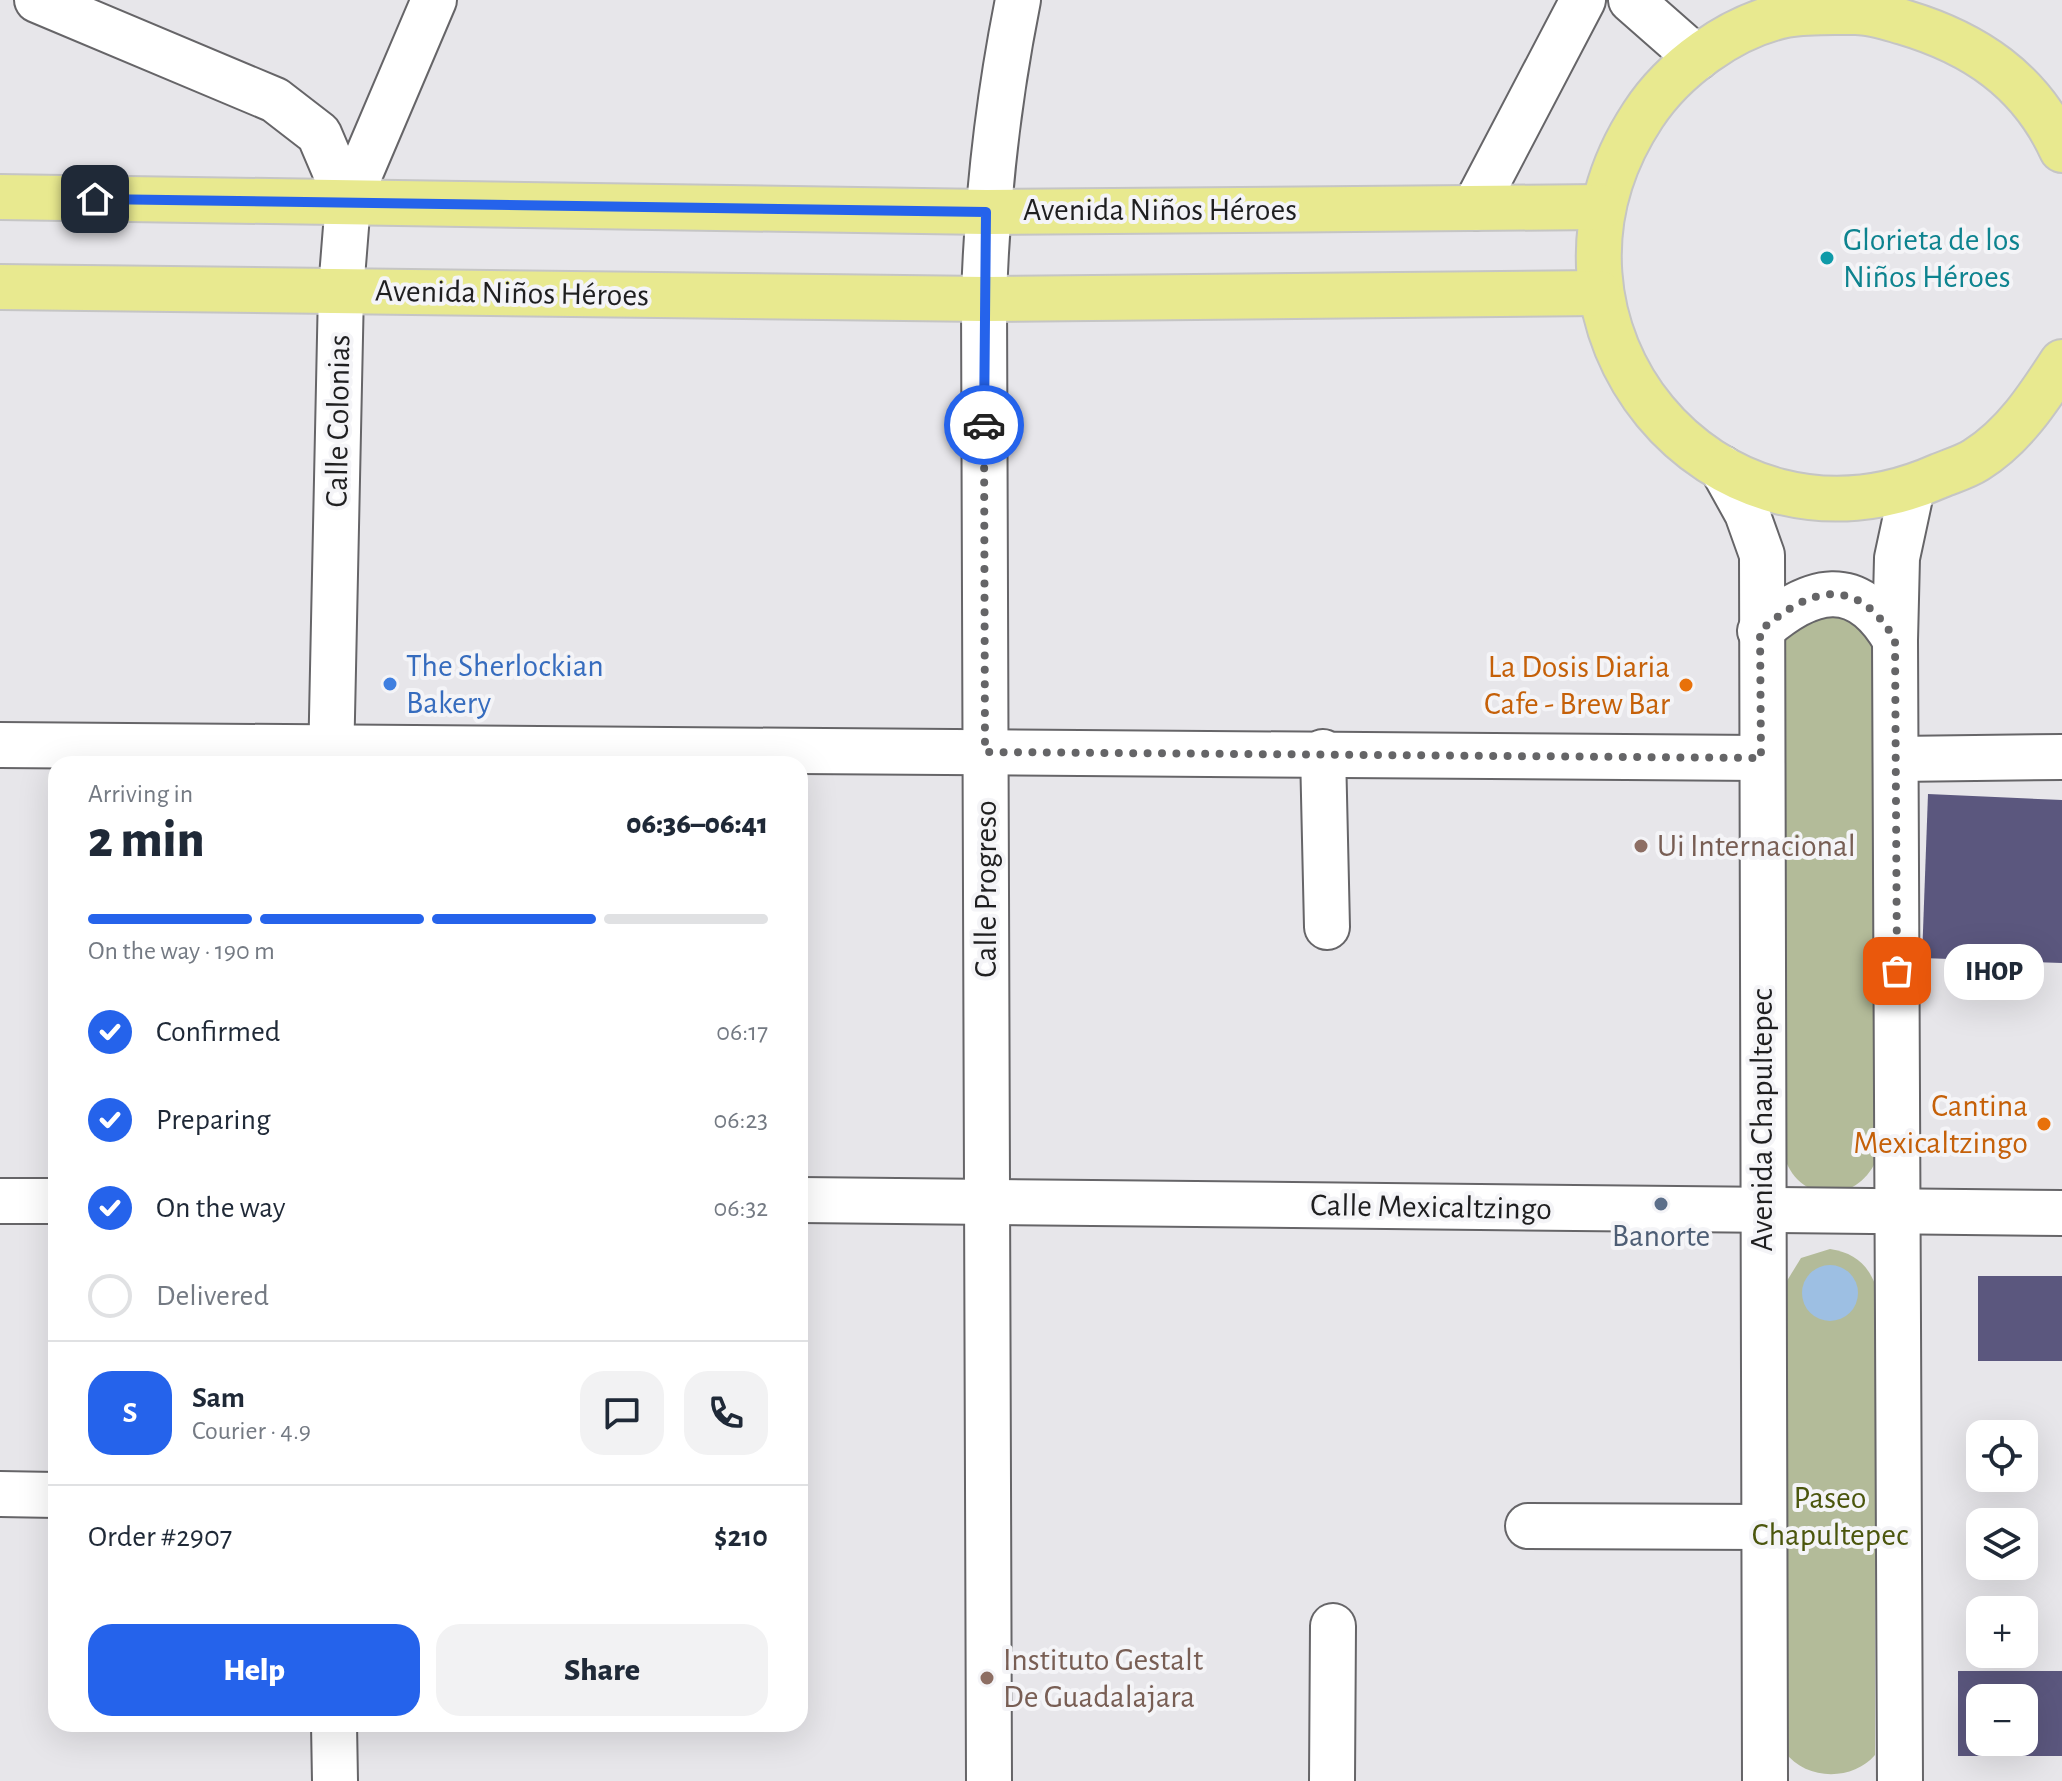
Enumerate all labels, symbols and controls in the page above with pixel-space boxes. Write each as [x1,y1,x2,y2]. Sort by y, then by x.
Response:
pin [61,165,129,233]
icon: home [73,177,117,221]
street label: Avenida Niños Héroes [1023,194,1297,226]
place label: Glorieta de los Niños Héroes [1843,224,2020,293]
marker: Glorieta de los Niños Héroes [1818,249,1836,267]
street label: Avenida Niños Héroes [375,275,649,311]
street label: Calle Colonias [320,334,356,508]
courier [944,385,1024,465]
icon: car [962,403,1006,447]
place label: The Sherlockian Bakery [406,650,604,719]
place label: La Dosis Diaria Cafe - Brew Bar [1484,651,1671,720]
marker: The Sherlockian Bakery [381,675,399,693]
marker: La Dosis Diaria Cafe - Brew Bar [1677,676,1695,694]
text: Arriving in [88,781,193,807]
street label: Calle Progreso [970,800,1002,978]
text: 06:36–06:41 [626,809,768,839]
text: 2 min [88,814,204,866]
place label: Ui Internacional [1657,830,1856,862]
marker: Ui Internacional [1632,837,1650,855]
pin [1863,937,1931,1005]
text: On the way · 190 m [88,938,275,964]
callout: IHOP [1945,943,2045,999]
icon: bag [1875,949,1919,993]
text: IHOP [1965,959,2023,985]
street label: Avenida Chapultepec [1746,988,1778,1252]
icon: check [88,1010,132,1054]
text: Confirmed [156,1017,280,1047]
text: 06:17 [716,1019,768,1045]
place label: Cantina Mexicaltzingo [1853,1090,2028,1159]
icon: check [88,1098,132,1142]
text: Preparing [156,1105,271,1135]
text: 06:23 [714,1107,768,1133]
marker: Cantina Mexicaltzingo [2035,1115,2053,1133]
icon: check [88,1186,132,1230]
street label: Calle Mexicaltzingo [1310,1189,1552,1225]
text: On the way [156,1193,285,1223]
text: 06:32 [714,1195,768,1221]
marker: Banorte [1652,1195,1670,1213]
place label: Banorte [1612,1220,1710,1252]
text: Delivered [156,1281,269,1311]
button: chat [580,1371,664,1455]
button: phone [684,1371,768,1455]
text: Sam [192,1383,245,1413]
text: S [123,1398,137,1428]
text: Courier · 4.9 [192,1418,311,1444]
map controls [1966,1420,2038,1756]
button: locate [1966,1420,2038,1492]
park label: Paseo Chapultepec [1752,1482,1908,1551]
button: layers [1966,1508,2038,1580]
text: Order #2907 [88,1522,232,1552]
text: $210 [714,1522,768,1552]
button: + [1966,1596,2038,1668]
button: Help [88,1624,420,1716]
button: Share [436,1624,768,1716]
place label: Instituto Gestalt De Guadalajara [1003,1644,1203,1713]
marker: Instituto Gestalt De Guadalajara [978,1669,996,1687]
button: − [1966,1684,2038,1756]

